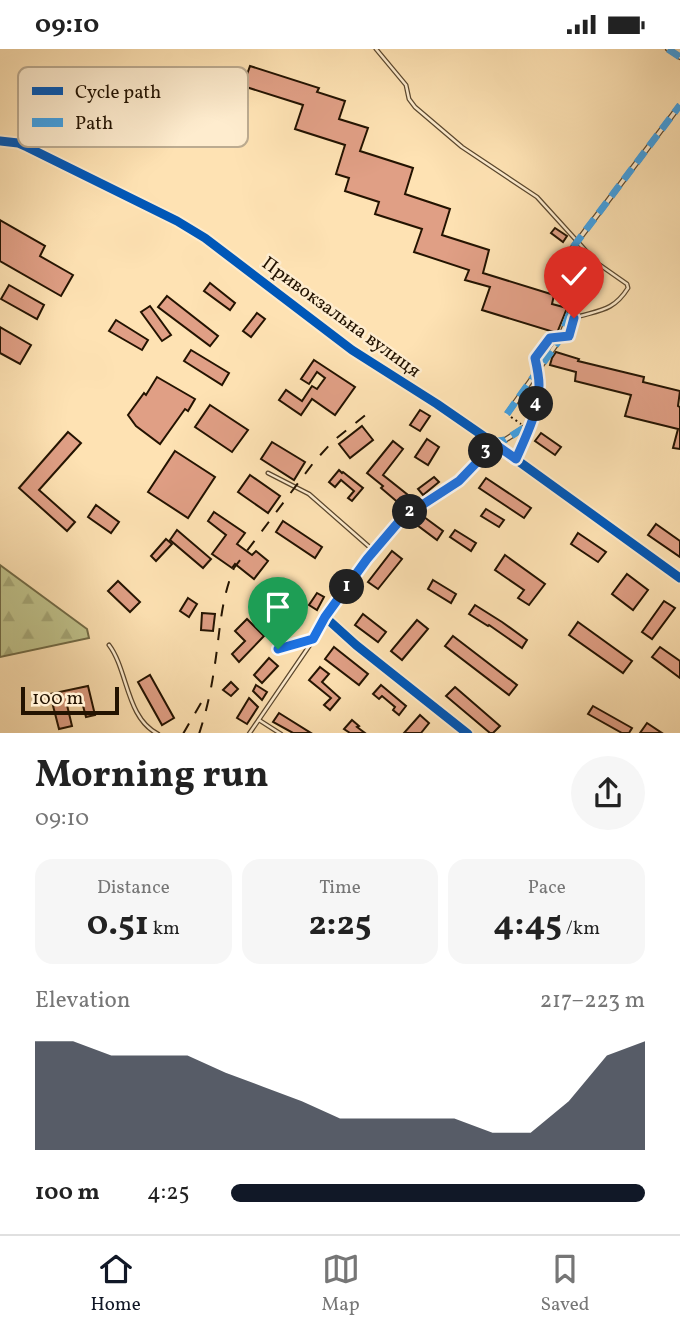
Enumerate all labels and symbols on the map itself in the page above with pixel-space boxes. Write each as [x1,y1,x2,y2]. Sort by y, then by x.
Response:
legend [18,67,248,147]
text: Cycle path [75,80,161,106]
text: Path [75,111,113,137]
pin [544,246,604,318]
street label: Привокзальна вулиця [256,251,426,384]
pin: 4 [518,387,554,421]
pin: 3 [468,433,504,469]
pin: 2 [392,495,428,529]
pin: 1 [330,569,364,605]
pin [248,577,308,649]
scale bar [21,685,119,716]

